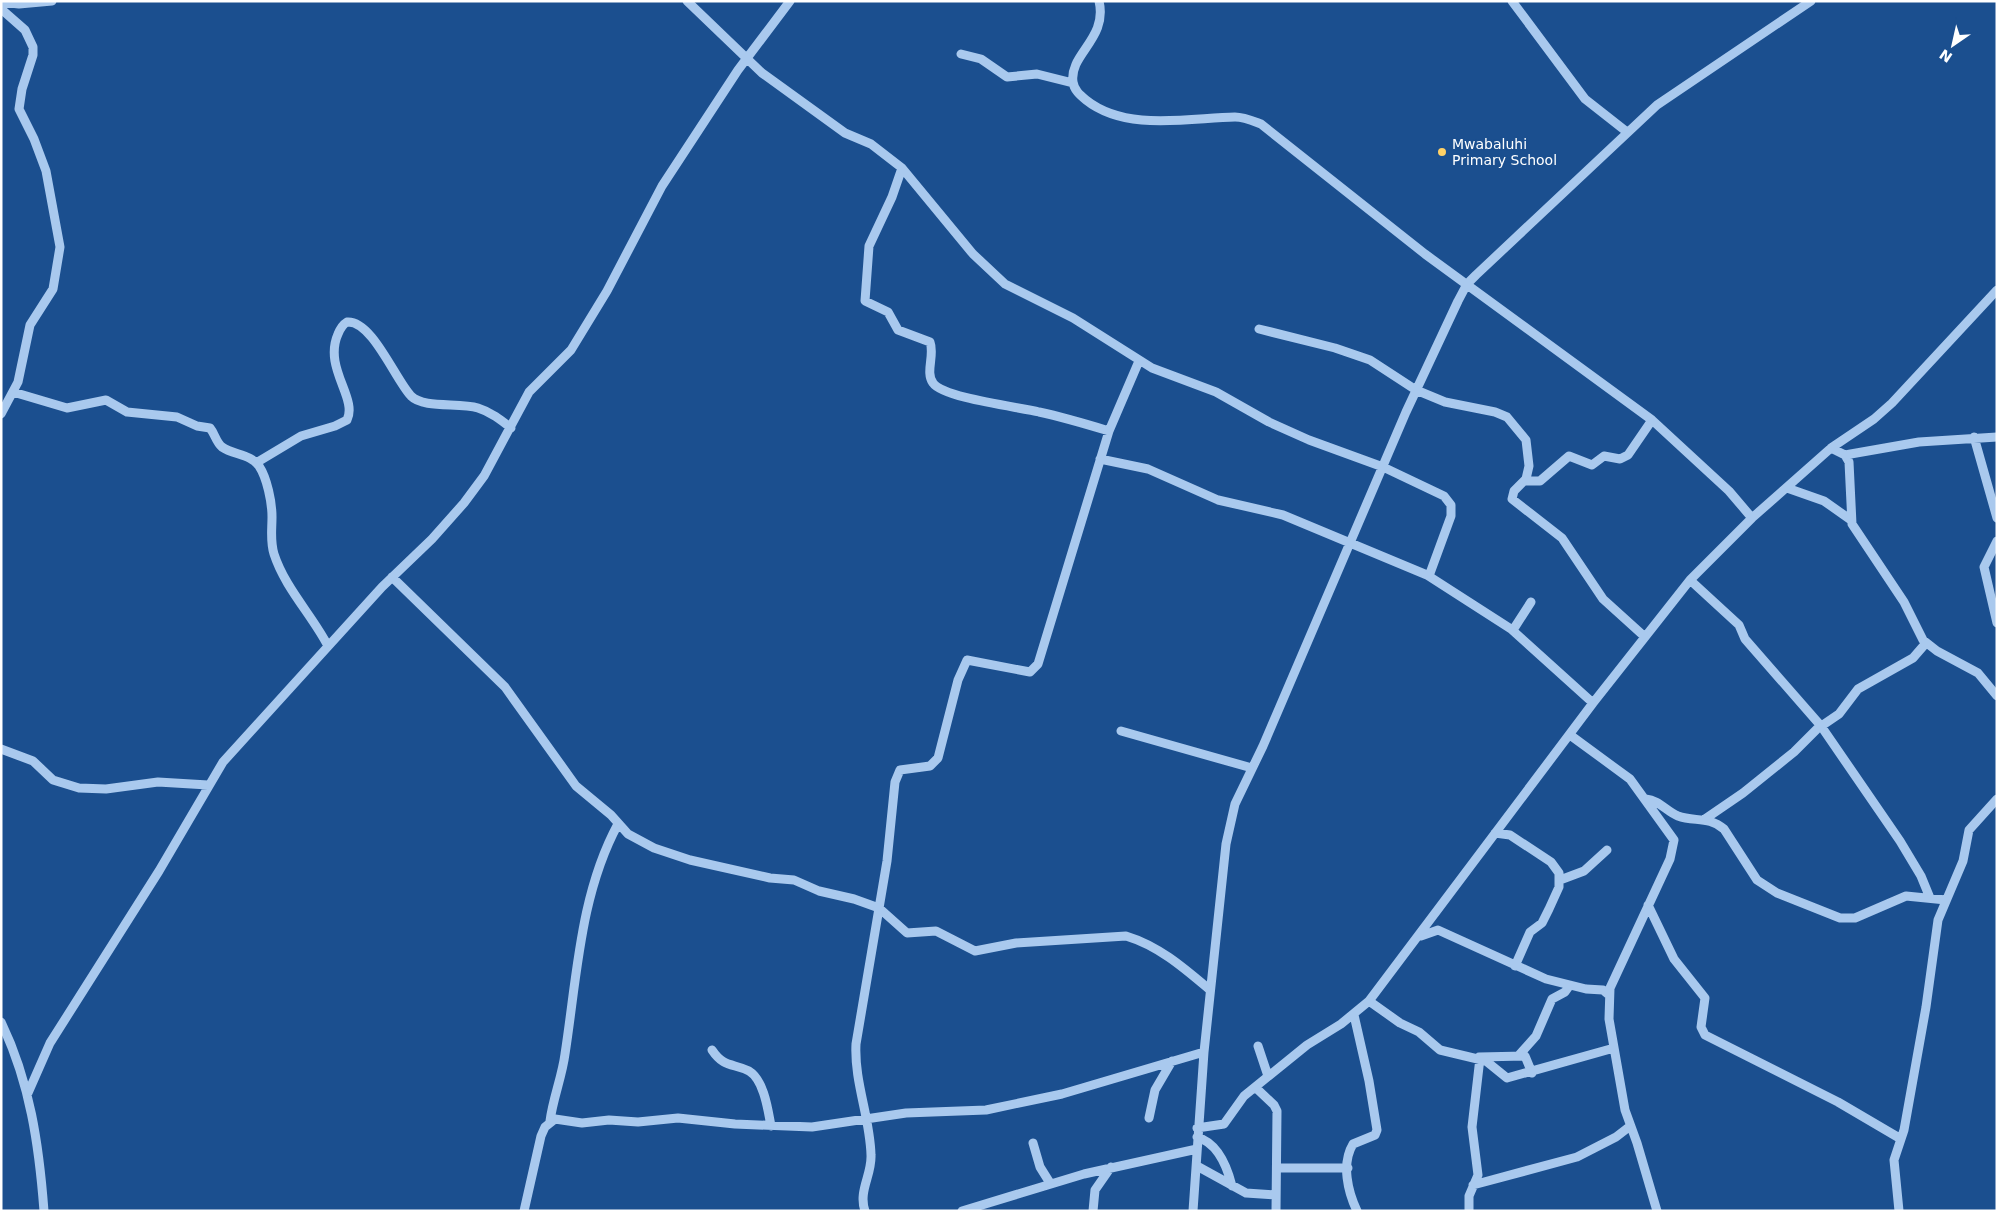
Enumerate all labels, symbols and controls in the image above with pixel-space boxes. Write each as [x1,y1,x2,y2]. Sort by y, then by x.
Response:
north arrow [1928,20,1978,70]
text: N [1936,46,1955,66]
place label: Mwabaluhi Primary School [1452,136,1557,168]
marker: Mwabaluhi Primary School [1436,146,1448,158]

